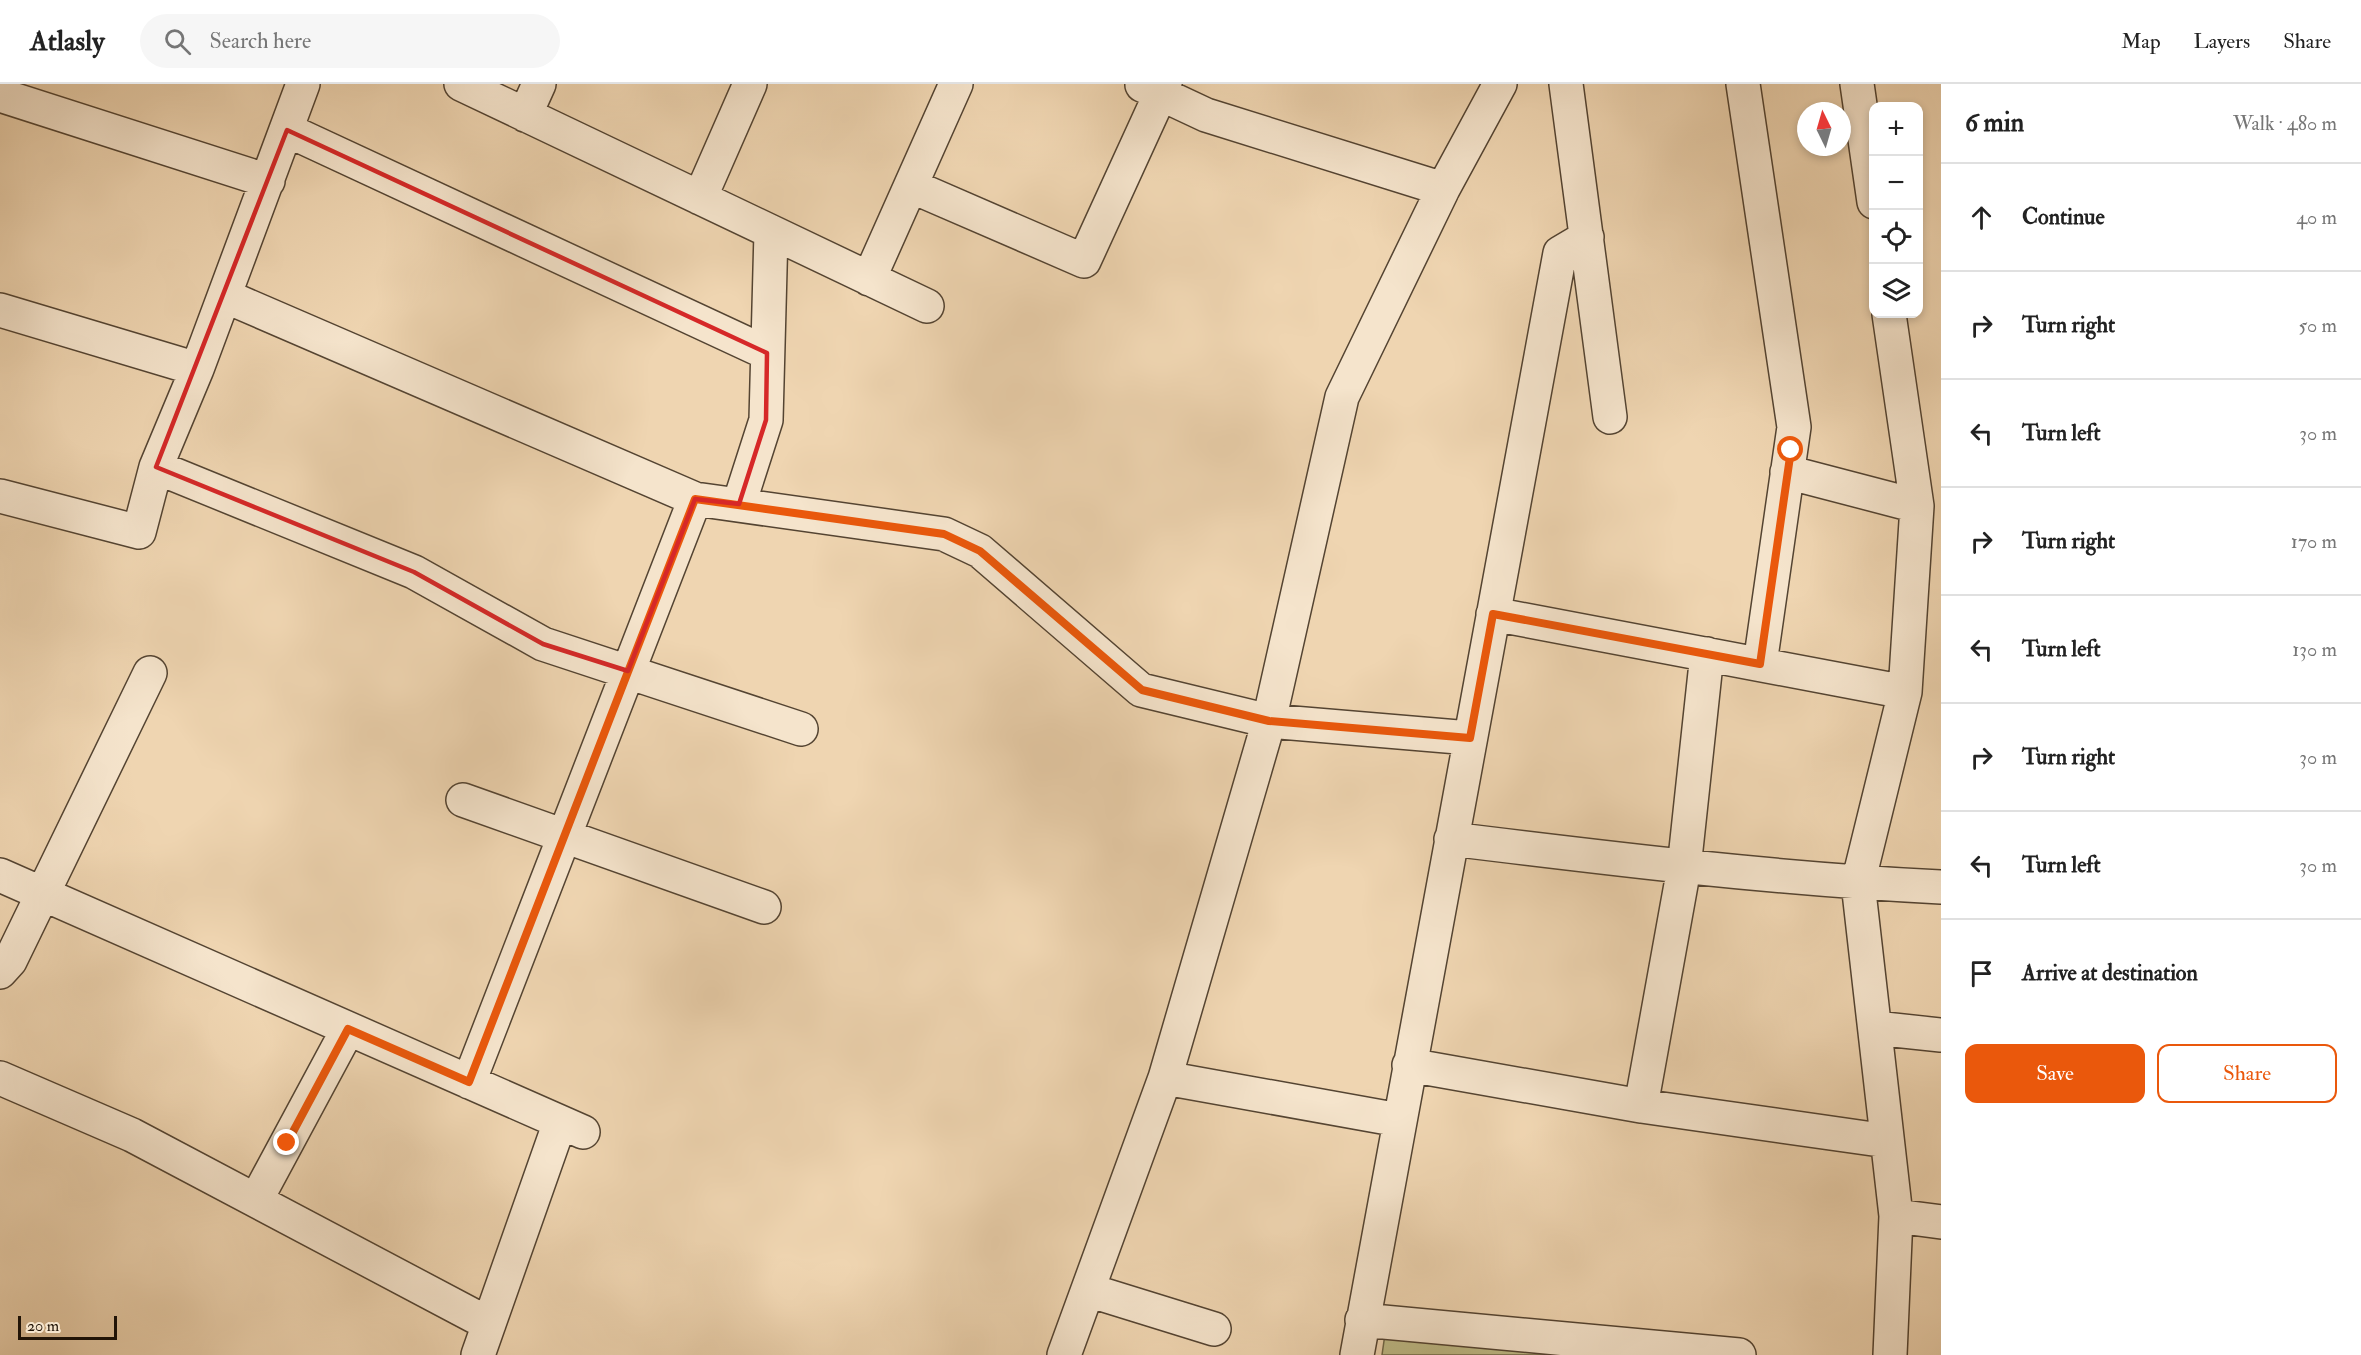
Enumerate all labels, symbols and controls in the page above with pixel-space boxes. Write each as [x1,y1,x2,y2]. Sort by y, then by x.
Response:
search box [140,14,560,68]
text: Atlasly [30,24,104,59]
icon: search [161,25,194,58]
text: Search here [209,27,311,55]
text: Map [2121,28,2161,55]
text: Layers [2194,28,2250,55]
text: Share [2283,28,2331,55]
north arrow [1797,102,1851,156]
map controls [1869,102,1923,318]
button: + [1869,102,1923,156]
text: 6 min [1965,107,2024,139]
text: Walk · 480 m [2233,111,2337,136]
button: − [1869,156,1923,210]
icon: ahead [1965,201,1998,234]
text: Continue [2022,203,2105,231]
text: 40 m [2296,205,2337,230]
button: locate [1869,210,1923,264]
button: layers [1869,264,1923,318]
icon: right [1965,309,1998,342]
text: Turn right [2022,311,2115,339]
text: 50 m [2298,313,2337,338]
icon: left [1965,417,1998,450]
text: Turn left [2022,419,2101,447]
text: 30 m [2299,421,2337,446]
route start [1777,436,1803,462]
icon: right [1965,525,1998,558]
text: Turn right [2022,527,2115,555]
text: 170 m [2291,529,2337,554]
icon: left [1965,633,1998,666]
text: Turn left [2022,635,2101,663]
text: 130 m [2292,637,2337,662]
icon: right [1965,741,1998,774]
text: Turn right [2022,743,2115,771]
text: 30 m [2299,745,2337,770]
icon: left [1965,849,1998,882]
text: Turn left [2022,851,2101,879]
text: 30 m [2299,853,2337,878]
icon: arrive [1965,957,1998,990]
text: Arrive at destination [2022,959,2198,987]
button: Save [1965,1044,2145,1103]
button: Share [2157,1044,2337,1103]
route end [273,1129,299,1155]
scale bar [18,1313,117,1340]
text: 20 m [27,1316,59,1336]

